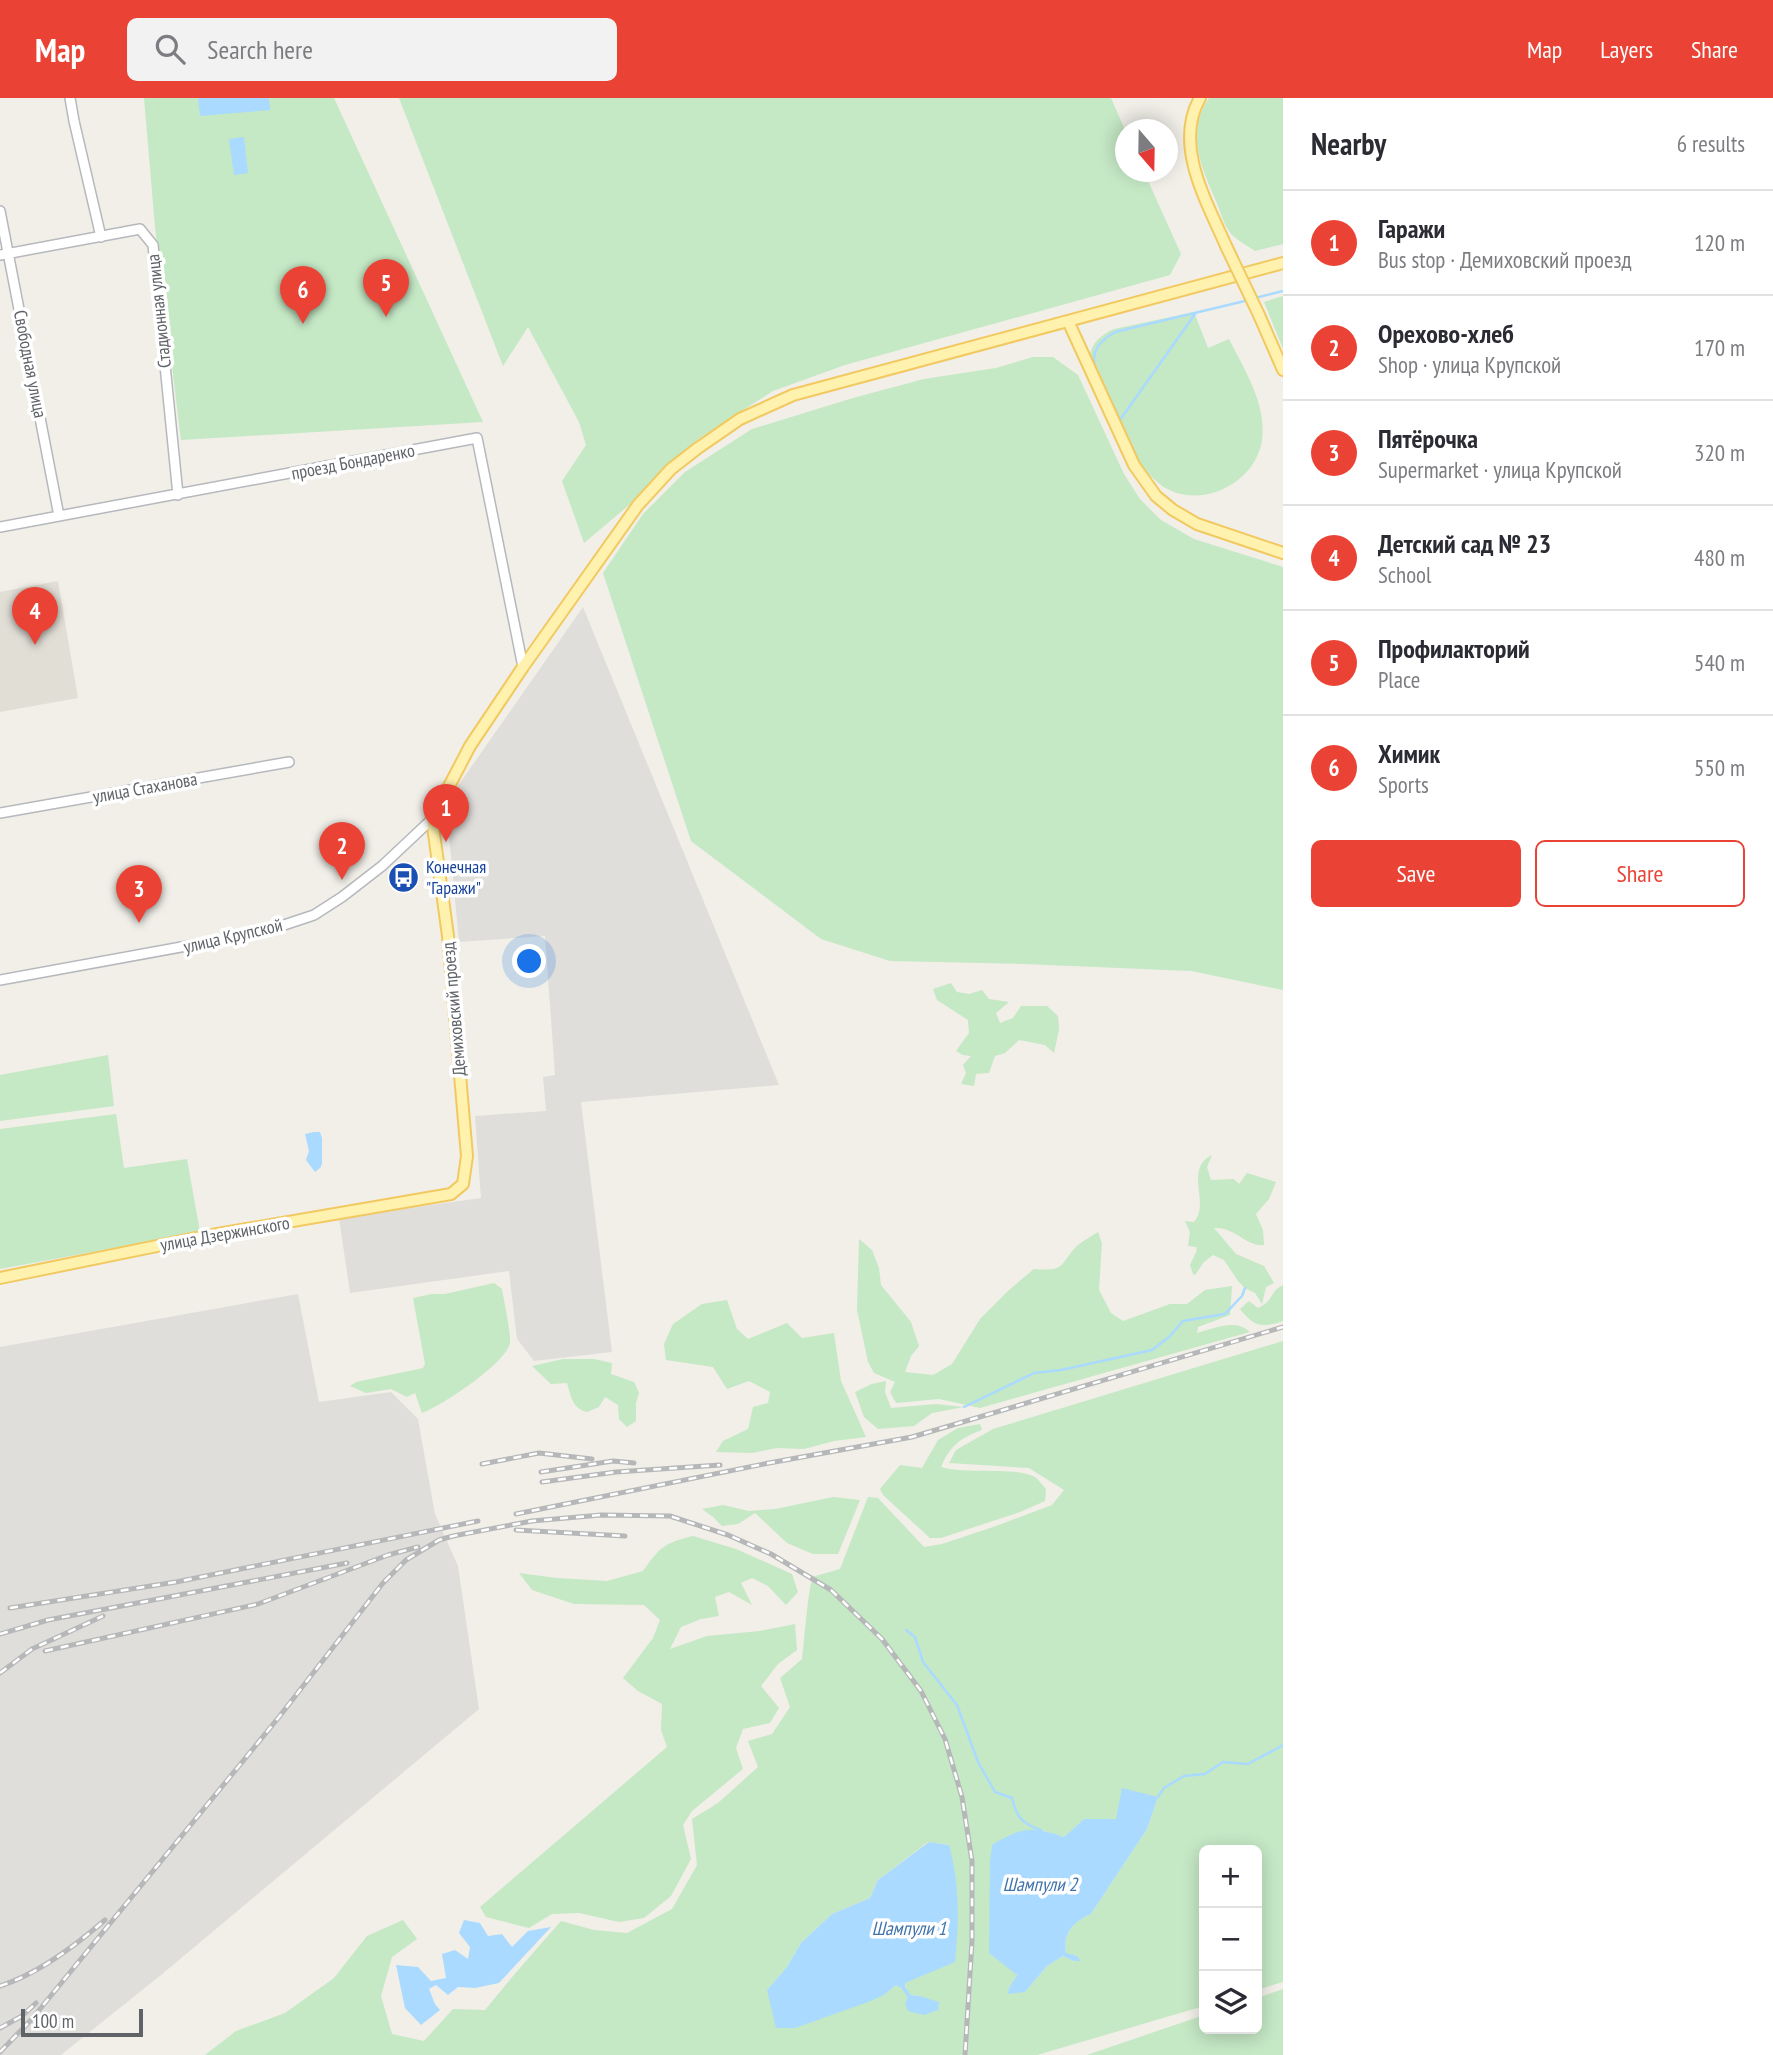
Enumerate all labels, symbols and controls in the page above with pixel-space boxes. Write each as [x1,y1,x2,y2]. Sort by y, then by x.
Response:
search box [127,18,617,81]
text: Map [35,28,85,71]
icon: search [151,30,189,68]
text: Search here [207,33,313,66]
text: Map [1527,34,1562,65]
text: Layers [1600,34,1653,65]
text: Share [1691,34,1738,65]
north arrow [1115,119,1178,182]
text: Nearby [1311,124,1386,163]
text: 6 results [1677,129,1745,158]
text: Гаражи [1378,212,1445,245]
text: 1 [1329,228,1340,257]
text: 120 m [1694,228,1745,257]
text: Bus stop · Демиховский проезд [1378,245,1632,274]
street label: Стадионная улица [141,253,176,369]
pin: 5 [363,259,409,317]
pin: 6 [280,266,326,324]
street label: Свободная улица [9,308,52,420]
text: Орехово-хлеб [1378,317,1514,350]
text: 2 [1329,333,1340,362]
text: 170 m [1694,333,1745,362]
text: Shop · улица Крупской [1378,350,1561,379]
text: Пятёрочка [1378,422,1478,455]
street label: проезд Бондаренко [289,438,417,485]
text: 3 [1329,438,1340,467]
text: 320 m [1694,438,1745,467]
text: Supermarket · улица Крупской [1378,455,1622,484]
text: Детский сад № 23 [1378,527,1551,560]
text: 4 [1329,543,1340,572]
text: 480 m [1694,543,1745,572]
text: School [1378,560,1431,589]
pin: 4 [12,587,58,645]
text: Профилакторий [1378,632,1530,665]
text: 5 [1329,648,1340,677]
text: 540 m [1694,648,1745,677]
text: Place [1378,665,1420,694]
text: Химик [1378,737,1440,770]
text: 6 [1329,753,1340,782]
text: 550 m [1694,753,1745,782]
street label: улица Стаханова [91,767,199,808]
text: Sports [1378,770,1429,799]
pin: 1 [423,784,469,842]
pin: 2 [319,822,365,880]
button: Save [1311,840,1521,907]
button: Share [1535,840,1745,907]
place label: Конечная "Гаражи" [426,855,486,899]
bus stop icon: Конечная "Гаражи" [386,860,420,894]
pin: 3 [116,865,162,923]
street label: улица Крупской [181,913,285,958]
street label: Демиховский проезд [436,941,471,1077]
your location [512,944,546,978]
street label: улица Дзержинского [158,1211,292,1256]
map controls [1199,1845,1262,2034]
button: + [1199,1845,1262,1908]
water label: Шампули 2 [1003,1872,1079,1896]
button: − [1199,1908,1262,1971]
water label: Шампули 1 [872,1916,947,1940]
button: layers [1199,1971,1262,2034]
scale bar [21,2006,144,2038]
text: 100 m [32,2009,74,2033]

